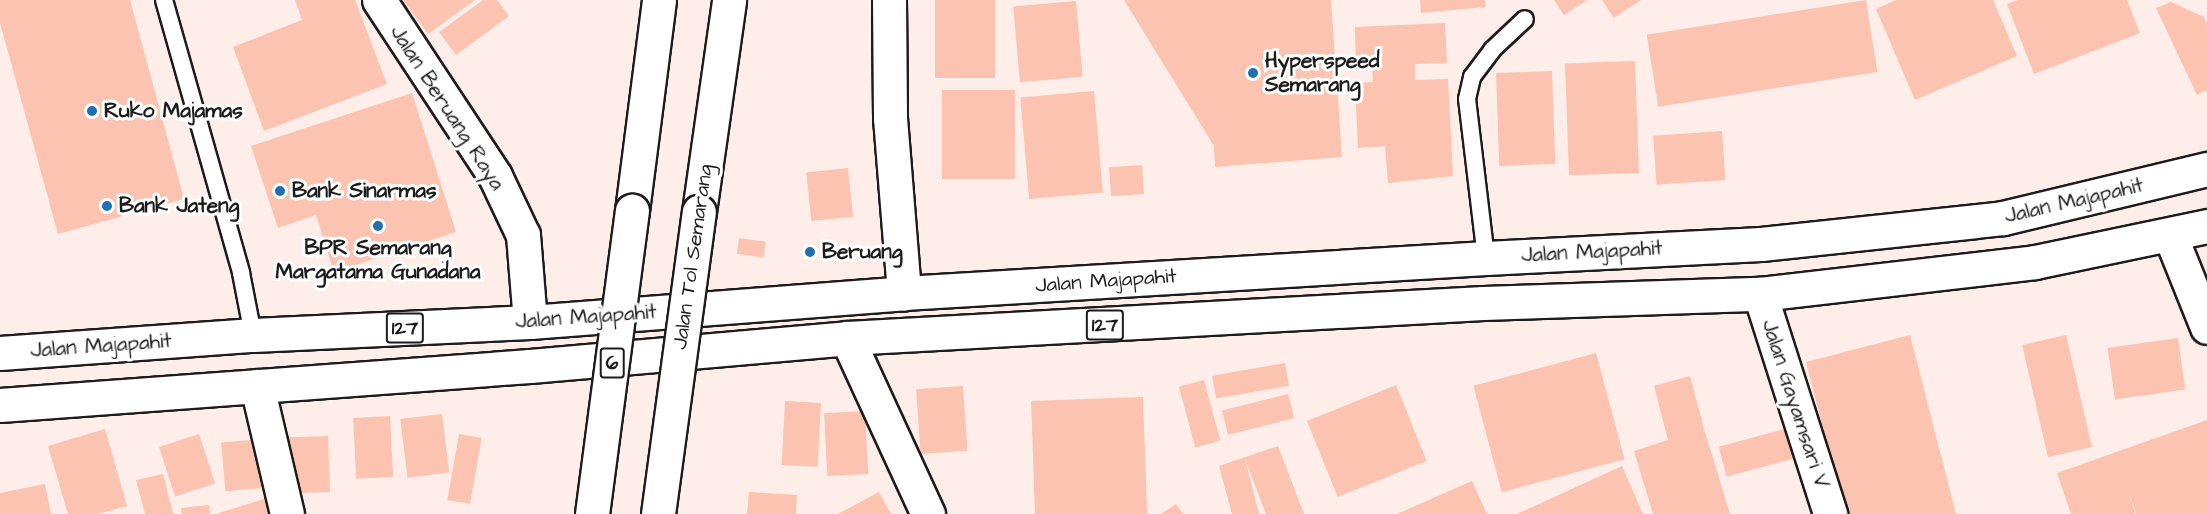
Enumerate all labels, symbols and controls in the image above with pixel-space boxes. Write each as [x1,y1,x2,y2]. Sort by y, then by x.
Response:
street label: Jalan Beruang Raya [384,21,510,195]
place label: Hyperspeed Semarang [1265,48,1380,98]
marker: Hyperspeed Semarang [1246,66,1260,80]
place label: Ruko Majamas [104,98,243,124]
marker: Ruko Majamas [85,104,99,118]
street label: Jalan Tol Semarang [668,163,718,351]
street label: Jalan Majapahit [2002,173,2146,229]
place label: Bank Sinarmas [292,178,436,204]
marker: Bank Sinarmas [273,184,287,198]
place label: Bank Jateng [119,193,239,219]
marker: Bank Jateng [100,199,114,213]
marker: BPR Semarang Margatama Gunadana [371,219,385,233]
place label: BPR Semarang Margatama Gunadana [276,235,480,285]
street label: Jalan Majapahit [1521,236,1663,268]
place label: Beruang [822,239,903,265]
marker: Beruang [803,245,817,259]
street label: Jalan Majapahit [1034,263,1178,299]
street label: Jalan Majapahit [514,299,658,335]
road number: 127 [1086,308,1124,342]
road number: 127 [386,311,424,345]
street label: Jalan Gayamsari V [1756,316,1834,492]
street label: Jalan Majapahit [29,328,173,364]
road number: 6 [598,346,626,380]

